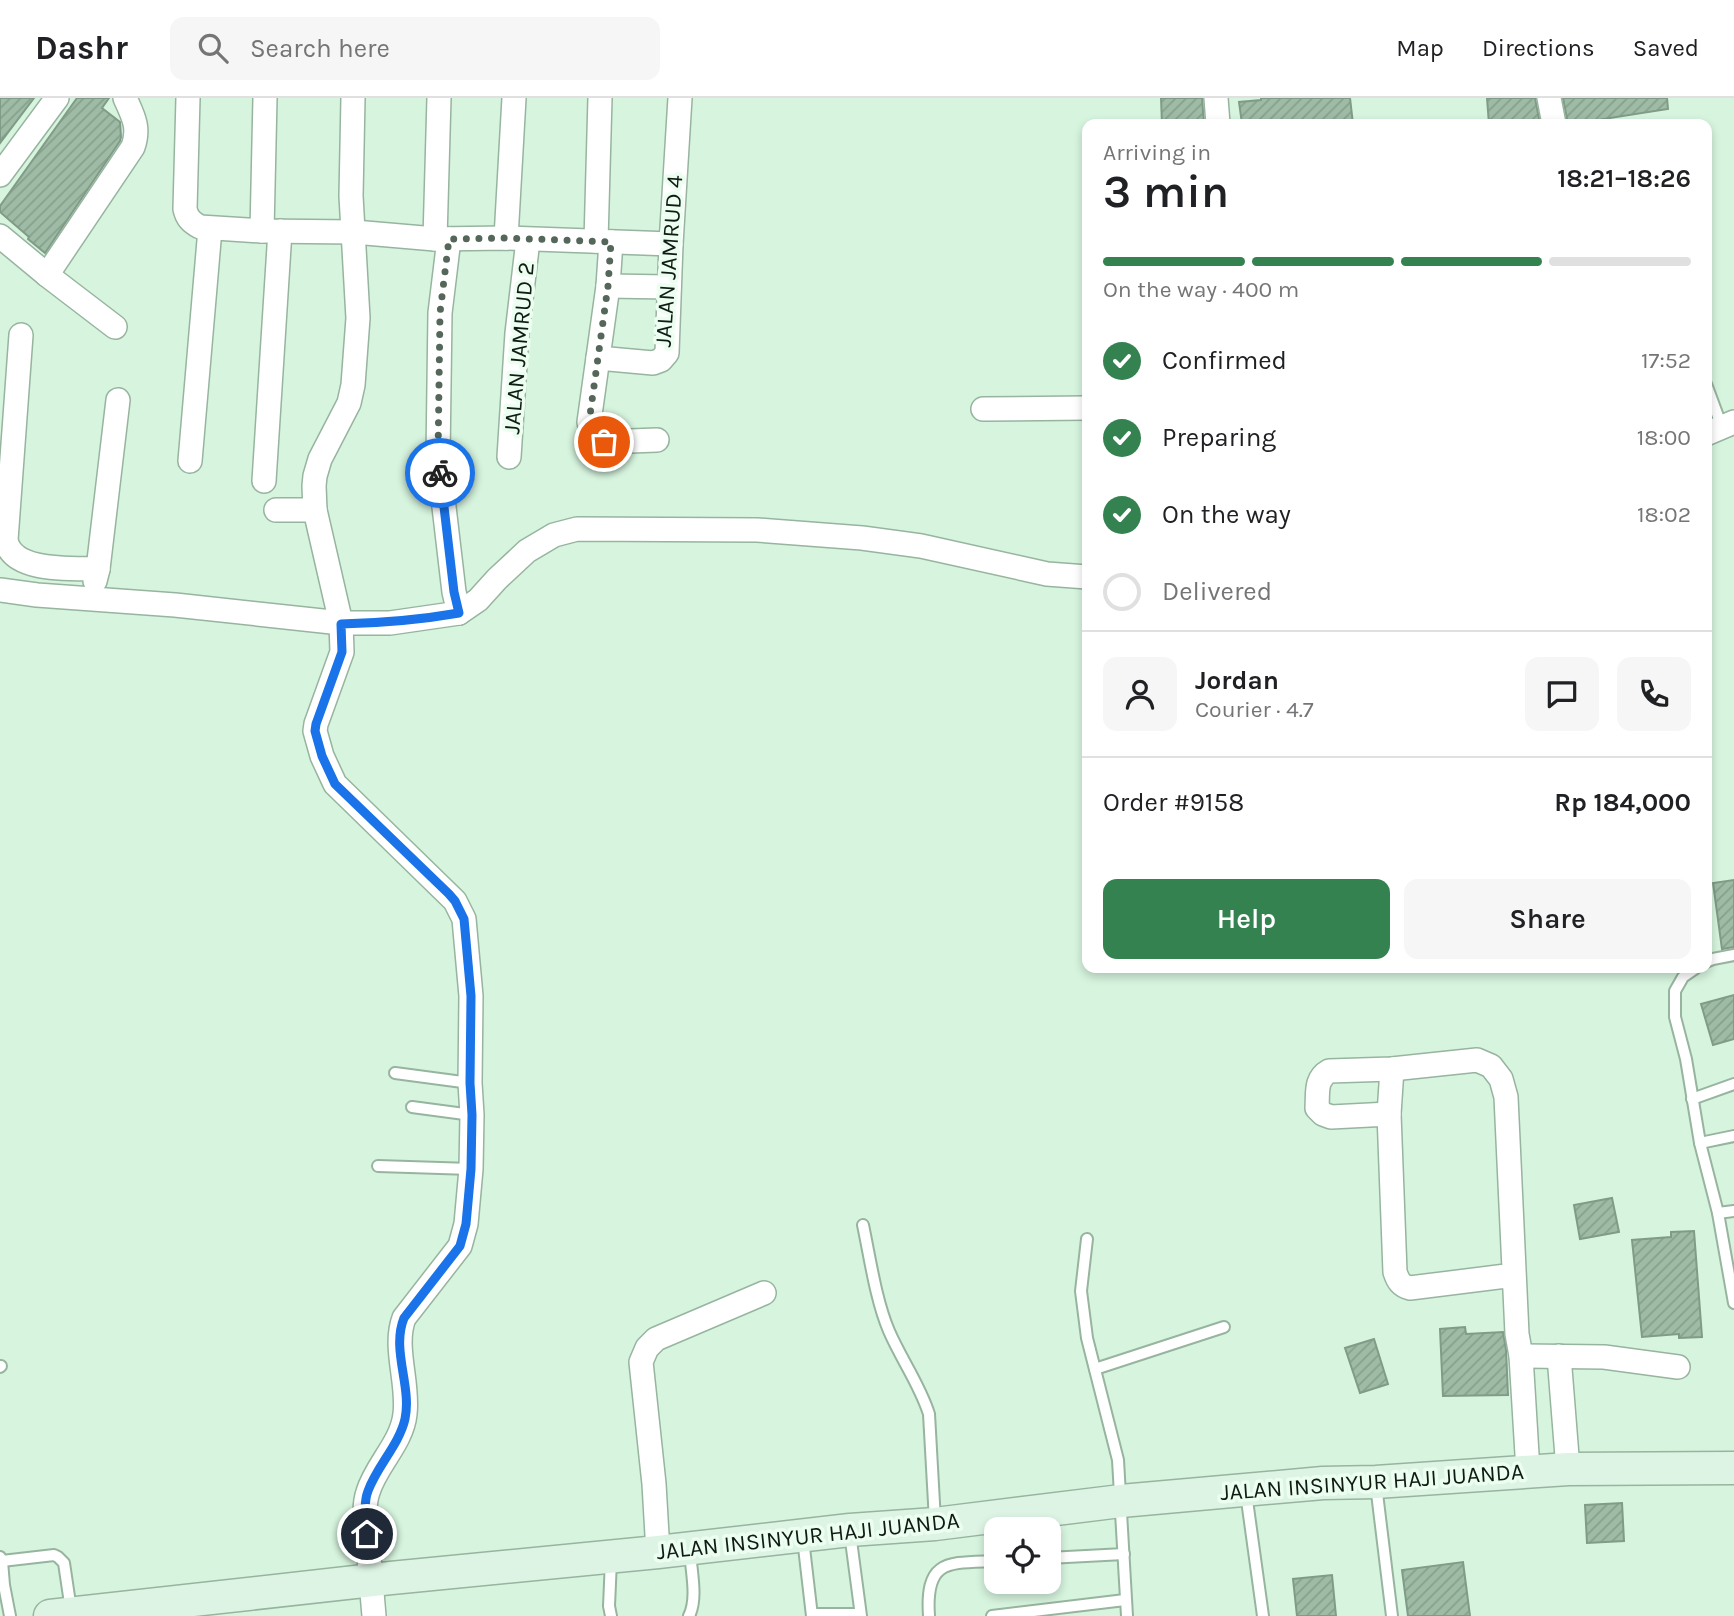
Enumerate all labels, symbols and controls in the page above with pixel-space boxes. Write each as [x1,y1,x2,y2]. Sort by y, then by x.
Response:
search box [170,17,660,80]
text: Dashr [35,29,128,67]
icon: search [194,29,232,67]
text: Search here [250,33,390,64]
text: Map [1396,34,1444,62]
text: Directions [1482,34,1595,62]
text: Saved [1633,34,1699,62]
text: Arriving in [1103,139,1211,166]
text: 18:21–18:26 [1557,163,1691,194]
text: 3 min [1103,165,1229,219]
street label: JALAN JAMRUD 4 [650,174,688,348]
street label: JALAN JAMRUD 2 [498,261,540,435]
text: On the way · 400 m [1103,276,1299,303]
icon: check [1103,342,1141,380]
text: Confirmed [1162,345,1287,376]
text: 17:52 [1641,347,1691,374]
pin [574,412,634,472]
icon: check [1103,419,1141,457]
text: Preparing [1162,422,1276,453]
icon: bag [585,423,623,461]
text: 18:00 [1637,424,1691,451]
courier [405,438,475,508]
icon: bike [421,454,459,492]
icon: check [1103,496,1141,534]
text: On the way [1162,499,1291,530]
text: 18:02 [1637,501,1691,528]
text: Delivered [1162,576,1272,607]
button: person [1103,657,1177,731]
button: chat [1525,657,1599,731]
button: phone [1617,657,1691,731]
text: Jordan [1195,665,1279,696]
text: Courier · 4.7 [1195,696,1314,723]
text: Order #9158 [1103,787,1244,818]
text: Rp 184,000 [1554,787,1691,818]
button: Help [1103,879,1390,959]
button: Share [1404,879,1691,959]
street label: JALAN INSINYUR HAJI JUANDA [1219,1458,1525,1506]
pin [337,1504,397,1564]
street label: JALAN INSINYUR HAJI JUANDA [655,1507,961,1565]
icon: home [348,1515,386,1553]
map controls [984,1517,1061,1594]
button: locate [984,1517,1061,1594]

